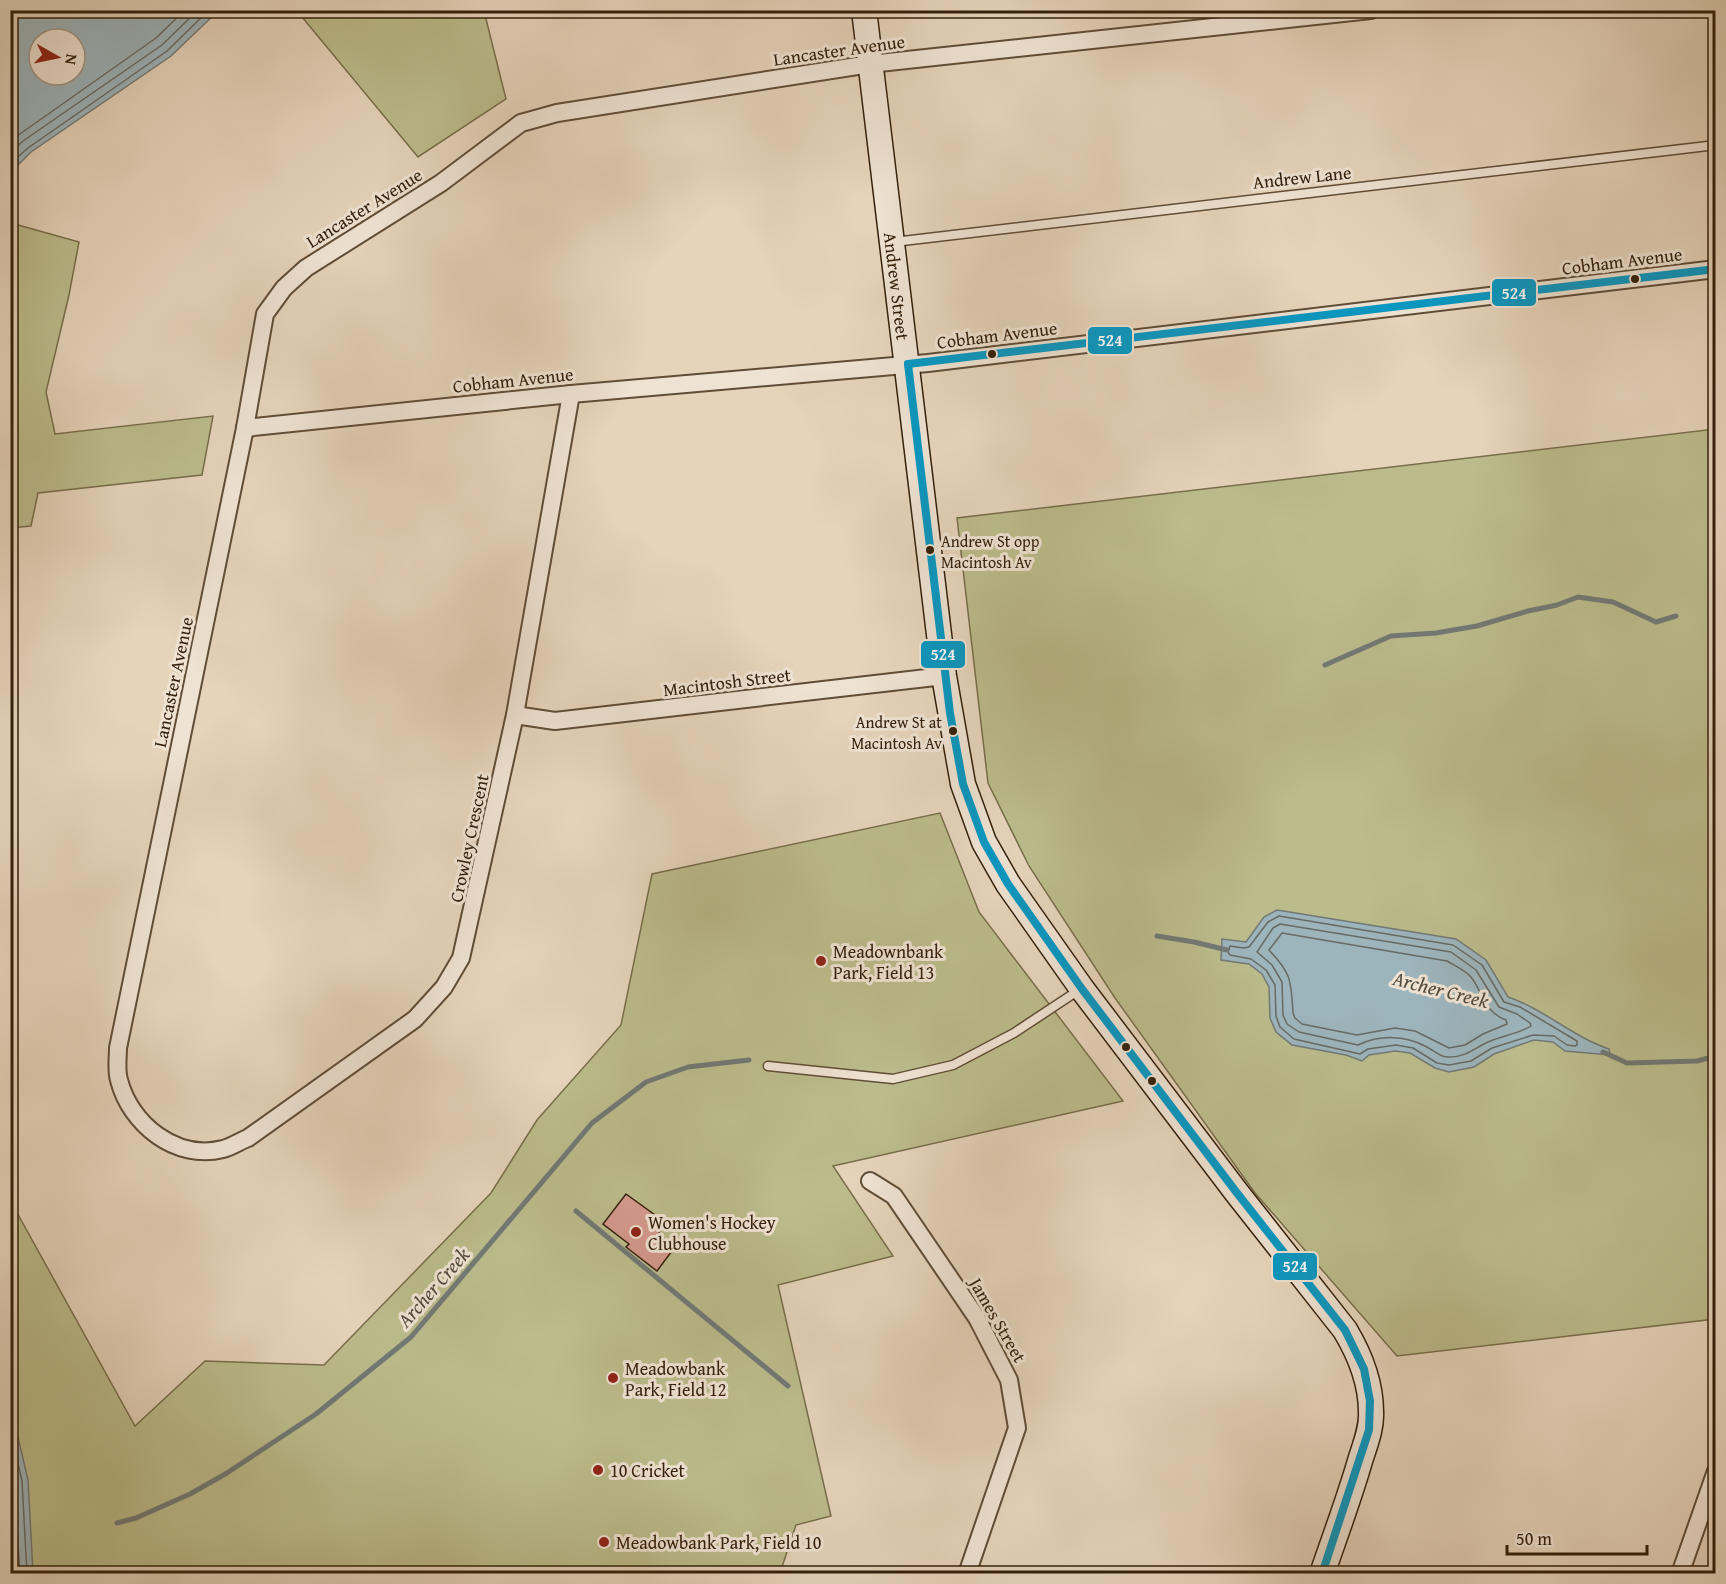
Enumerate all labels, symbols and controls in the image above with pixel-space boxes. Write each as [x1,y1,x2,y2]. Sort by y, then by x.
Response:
north arrow [27,27,87,87]
street label: Lancaster Avenue [772,27,906,73]
text: N [59,52,85,67]
street label: Andrew Lane [1251,158,1353,196]
street label: Lancaster Avenue [301,161,427,255]
street label: Andrew Street [877,231,917,342]
street label: Cobham Avenue [1560,240,1684,282]
unlabelled marker [1629,273,1641,285]
line badge: 524 [1491,278,1537,307]
text: 524 [1502,281,1526,305]
street label: Cobham Avenue [935,314,1059,356]
line badge: 524 [1087,326,1133,355]
text: 524 [1098,328,1122,352]
unlabelled marker [986,348,998,360]
street label: Cobham Avenue [451,360,575,400]
place label: Andrew St opp Macintosh Av [941,529,1040,574]
marker: Andrew St opp Macintosh Av [924,544,936,556]
street label: Lancaster Avenue [146,614,200,750]
line badge: 524 [920,640,966,669]
text: 524 [931,642,955,666]
street label: Macintosh Street [661,661,793,703]
place label: Andrew St at Macintosh Av [851,710,942,755]
marker: Andrew St at Macintosh Av [947,725,959,737]
street label: Crowley Crescent [442,771,496,905]
place label: Meadownbank Park, Field 13 [833,938,944,986]
marker: Meadownbank Park, Field 13 [814,954,828,968]
water label: Archer Creek [1389,963,1493,1015]
unlabelled marker [1120,1041,1132,1053]
unlabelled marker [1146,1075,1158,1087]
place label: Women's Hockey Clubhouse [648,1209,776,1257]
marker: Women's Hockey Clubhouse [629,1225,643,1239]
water label: Archer Creek [389,1240,477,1334]
line badge: 524 [1272,1252,1318,1281]
text: 524 [1283,1254,1307,1278]
street label: James Street [962,1271,1034,1368]
place label: Meadowbank Park, Field 12 [625,1355,726,1403]
marker: Meadowbank Park, Field 12 [606,1371,620,1385]
place label: 10 Cricket [610,1457,685,1484]
marker: 10 Cricket [591,1463,605,1477]
scale bar [1507,1518,1646,1556]
text: 50 m [1516,1525,1552,1552]
place label: Meadowbank Park, Field 10 [616,1529,822,1556]
marker: Meadowbank Park, Field 10 [597,1535,611,1549]

